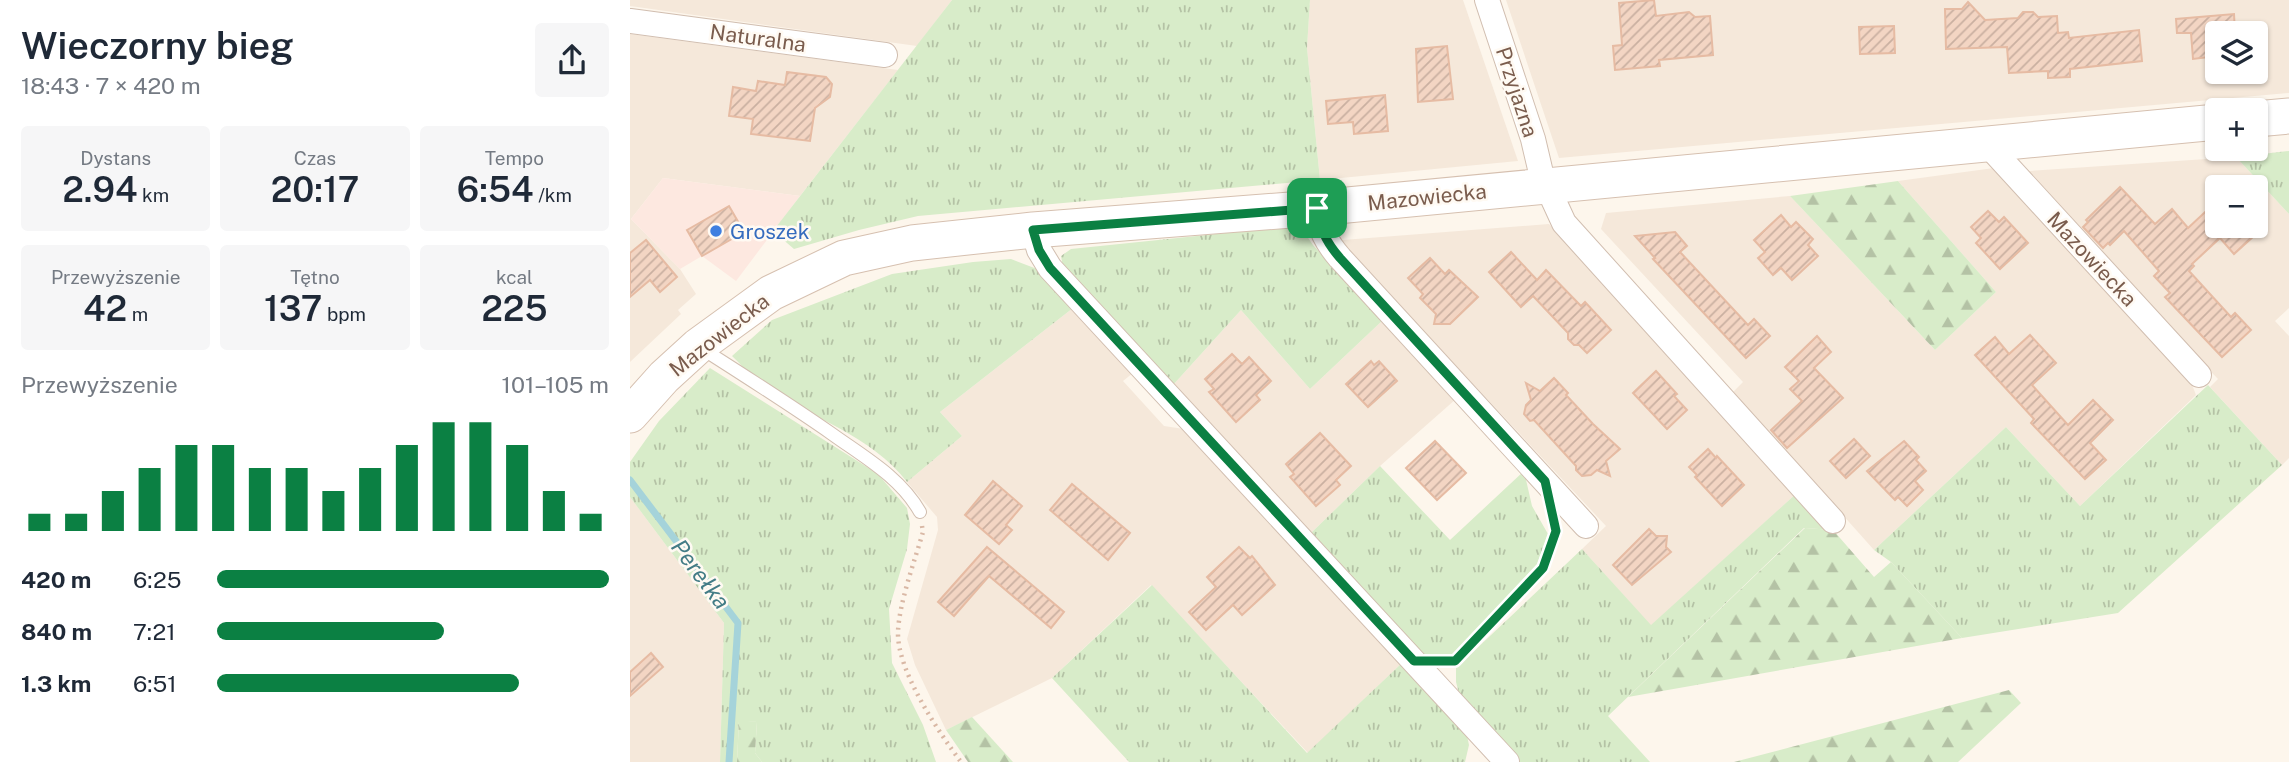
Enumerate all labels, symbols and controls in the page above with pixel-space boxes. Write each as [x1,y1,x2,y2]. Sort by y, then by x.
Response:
street label: Naturalna [708,19,808,57]
map controls [2205,21,2268,238]
button: layers [2205,21,2268,84]
text: Wieczorny bieg [21,23,294,68]
button: share [535,23,609,97]
street label: Przyjazna [1491,44,1543,140]
text: 18:43 · 7 × 420 m [21,72,201,99]
button: + [2205,98,2268,161]
text: Dystans [80,147,151,169]
text: Czas [294,147,336,169]
text: Tempo [485,147,544,169]
text: 2.94 [62,169,137,210]
text: 20:17 [271,169,359,210]
text: 6:54 [457,169,534,210]
button: − [2205,175,2268,238]
pin [1287,178,1347,238]
street label: Mazowiecka [1366,178,1488,216]
text: km [137,184,169,206]
text: /km [534,184,572,206]
icon: arrive [1298,189,1336,227]
street label: Mazowiecka [2042,207,2142,311]
place label: Groszek [730,219,810,244]
marker: Groszek [708,223,724,239]
text: Przewyższenie [51,266,180,288]
text: Tętno [290,266,340,288]
text: kcal [496,266,533,288]
text: 42 [83,288,127,329]
text: 137 [264,288,322,329]
text: 225 [481,288,547,329]
street label: Mazowiecka [664,288,774,382]
text: m [127,303,148,325]
text: bpm [322,303,366,325]
text: Przewyższenie [21,371,178,398]
text: 101–105 m [502,371,609,398]
water label: Perełka [666,534,736,614]
text: 420 m [21,566,91,593]
text: 6:25 [133,566,181,593]
text: 840 m [21,618,92,645]
text: 7:21 [133,618,176,645]
text: 1.3 km [21,670,91,697]
text: 6:51 [133,670,177,697]

